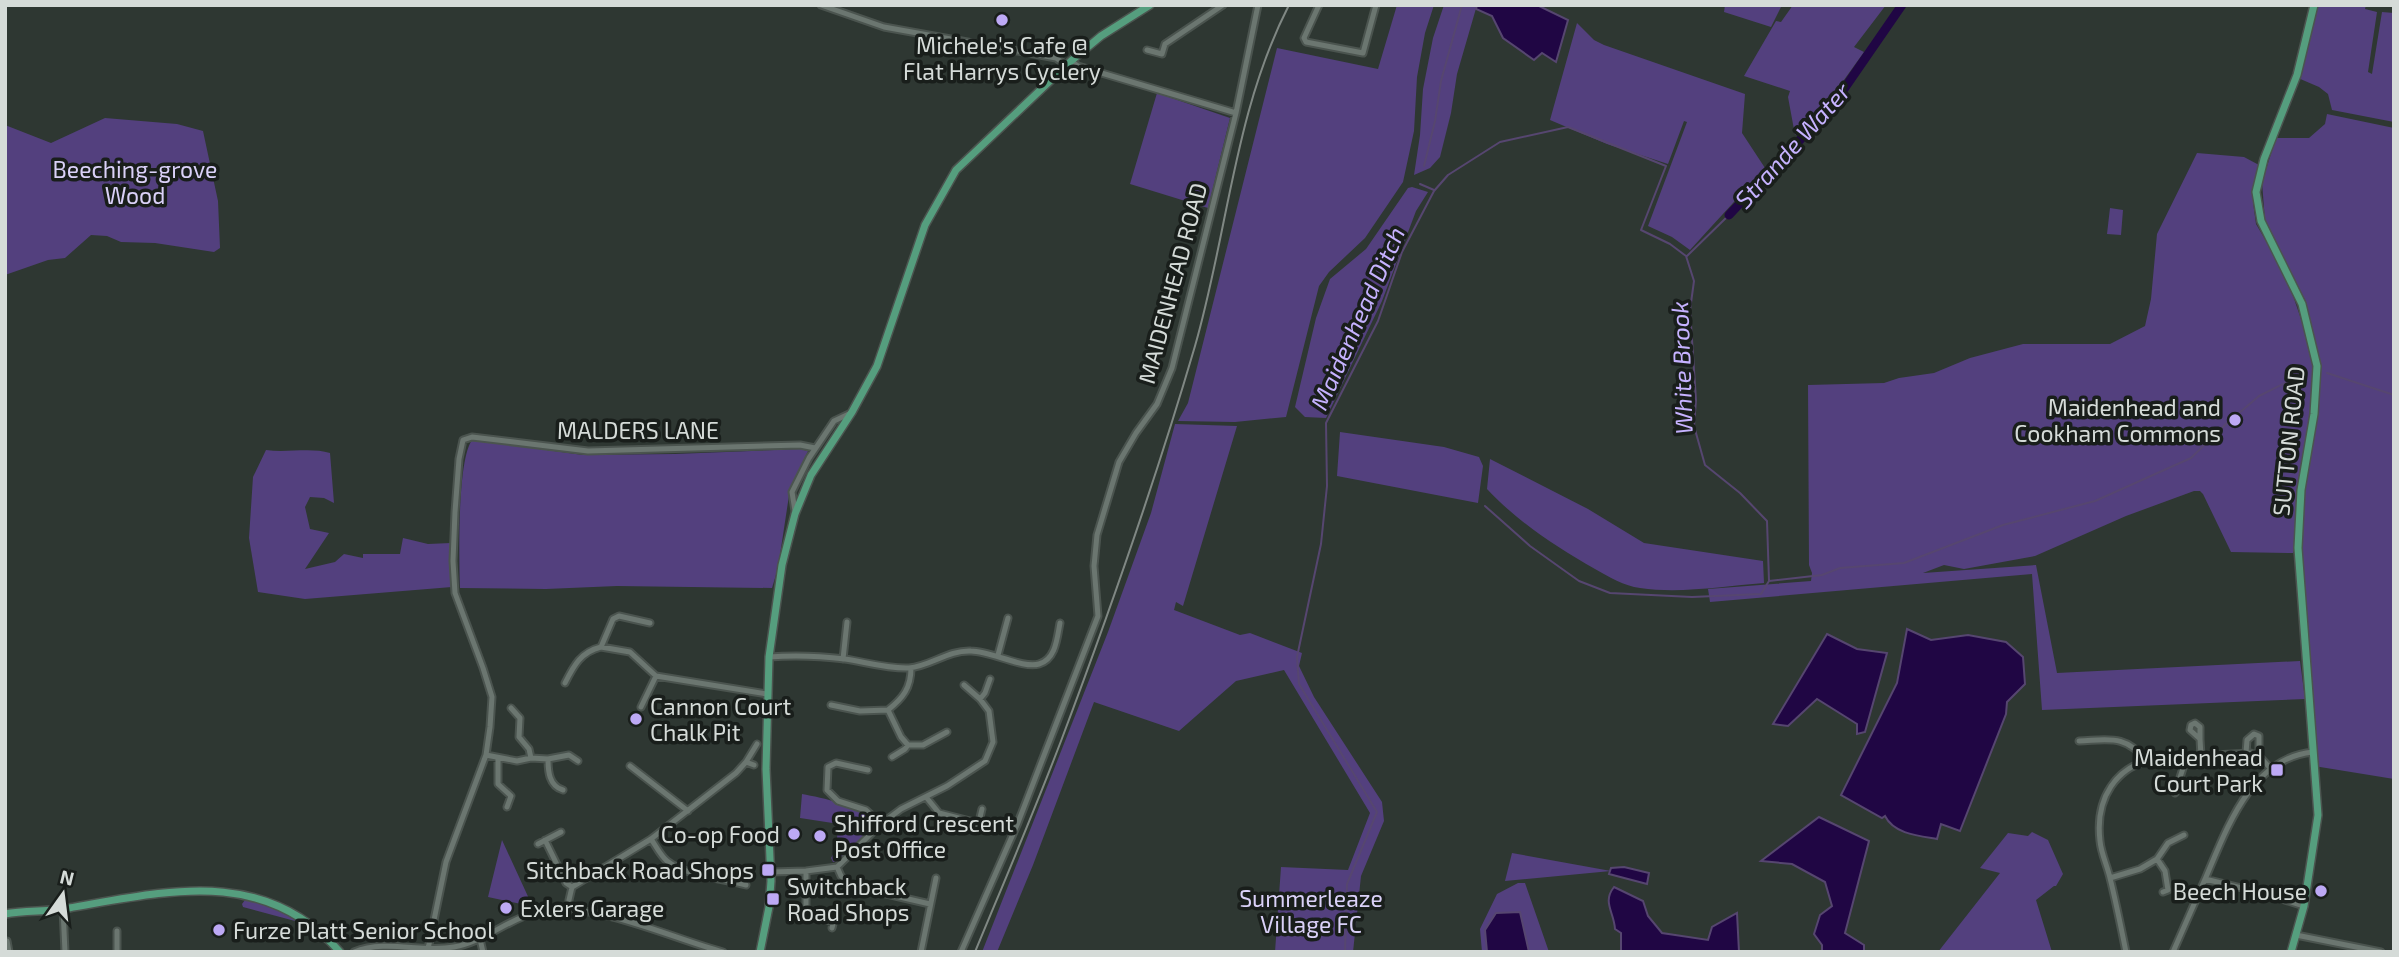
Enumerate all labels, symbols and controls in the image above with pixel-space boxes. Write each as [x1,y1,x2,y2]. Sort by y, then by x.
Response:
marker: Michele's Cafe @ Flat Harrys Cyclery [994,12,1010,28]
place label: Michele's Cafe @ Flat Harrys Cyclery [903,31,1101,85]
water label: Strande Water [1728,76,1856,214]
park label: Beeching-grove Wood [53,155,217,209]
street label: MAIDENHEAD ROAD [1132,179,1212,387]
water label: Maidenhead Ditch [1304,222,1410,414]
water label: White Brook [1664,301,1698,435]
street label: SUTTON ROAD [2266,365,2310,517]
place label: Maidenhead and Cookham Commons [2014,393,2221,447]
marker: Maidenhead and Cookham Commons [2227,412,2243,428]
street label: MALDERS LANE [557,416,719,444]
place label: Cannon Court Chalk Pit [650,692,792,746]
marker: Cannon Court Chalk Pit [628,711,644,727]
place label: Maidenhead Court Park [2134,743,2263,797]
marker: Maidenhead Court Park [2269,762,2285,778]
place label: Shifford Crescent Post Office [834,809,1014,863]
place label: Co-op Food [661,820,780,848]
marker: Co-op Food [786,826,802,842]
marker: Shifford Crescent Post Office [812,828,828,844]
place label: Sitchback Road Shops [526,856,754,884]
north arrow [28,859,98,929]
marker: Sitchback Road Shops [760,862,776,878]
text: N [58,864,77,890]
place label: Switchback Road Shops [787,872,909,926]
place label: Beech House [2173,877,2307,905]
marker: Beech House [2313,883,2329,899]
park label: Summerleaze Village FC [1239,884,1383,938]
marker: Switchback Road Shops [765,891,781,907]
place label: Exlers Garage [520,894,664,922]
marker: Exlers Garage [498,900,514,916]
place label: Furze Platt Senior School [233,916,494,944]
marker: Furze Platt Senior School [211,922,227,938]

